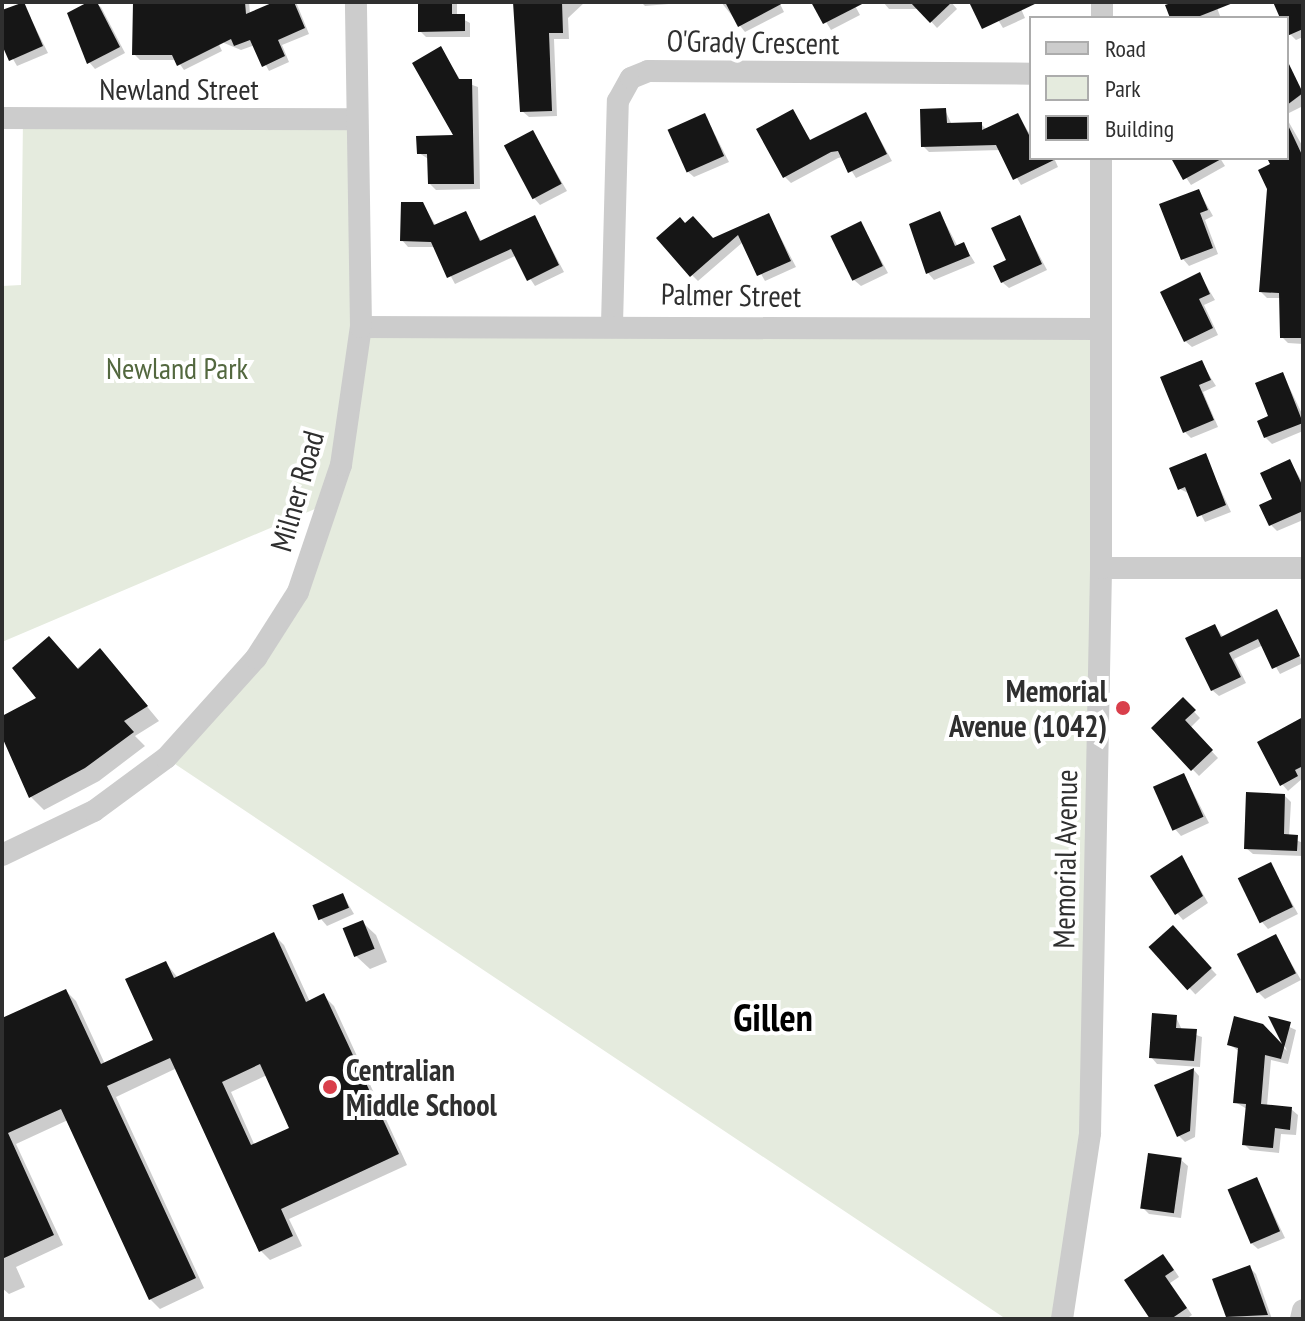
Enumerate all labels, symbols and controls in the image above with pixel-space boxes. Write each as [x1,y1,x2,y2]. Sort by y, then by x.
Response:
legend [1029,16,1289,160]
street label: O'Grady Crescent [666,22,840,62]
text: Road [1105,33,1146,64]
street label: Newland Street [99,71,259,107]
text: Park [1105,73,1141,104]
text: Building [1105,113,1174,144]
street label: Palmer Street [661,276,801,314]
park label: Newland Park [106,350,248,386]
street label: Milner Road [263,426,331,556]
place label: Memorial Avenue (1042) [949,673,1107,744]
marker: Memorial Avenue (1042) [1114,699,1132,717]
street label: Memorial Avenue [1045,769,1085,949]
district label: Gillen [733,994,813,1040]
place label: Centralian Middle School [346,1052,497,1122]
marker: Centralian Middle School [321,1078,339,1096]

